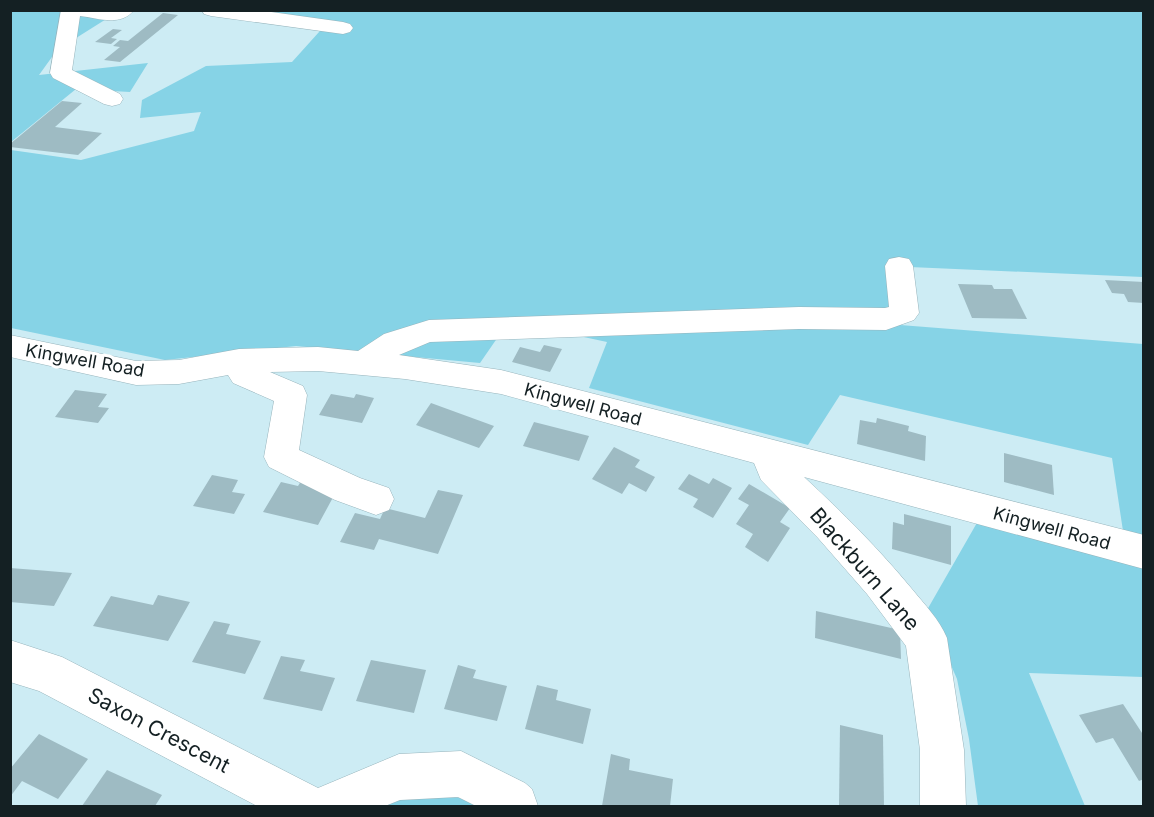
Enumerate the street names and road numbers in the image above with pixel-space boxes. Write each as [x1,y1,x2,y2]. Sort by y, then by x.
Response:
street label: Kingwell Road [24,339,146,381]
street label: Kingwell Road [522,378,644,430]
street label: Kingwell Road [991,502,1113,554]
street label: Blackburn Lane [805,503,925,635]
street label: Saxon Crescent [84,682,234,778]

